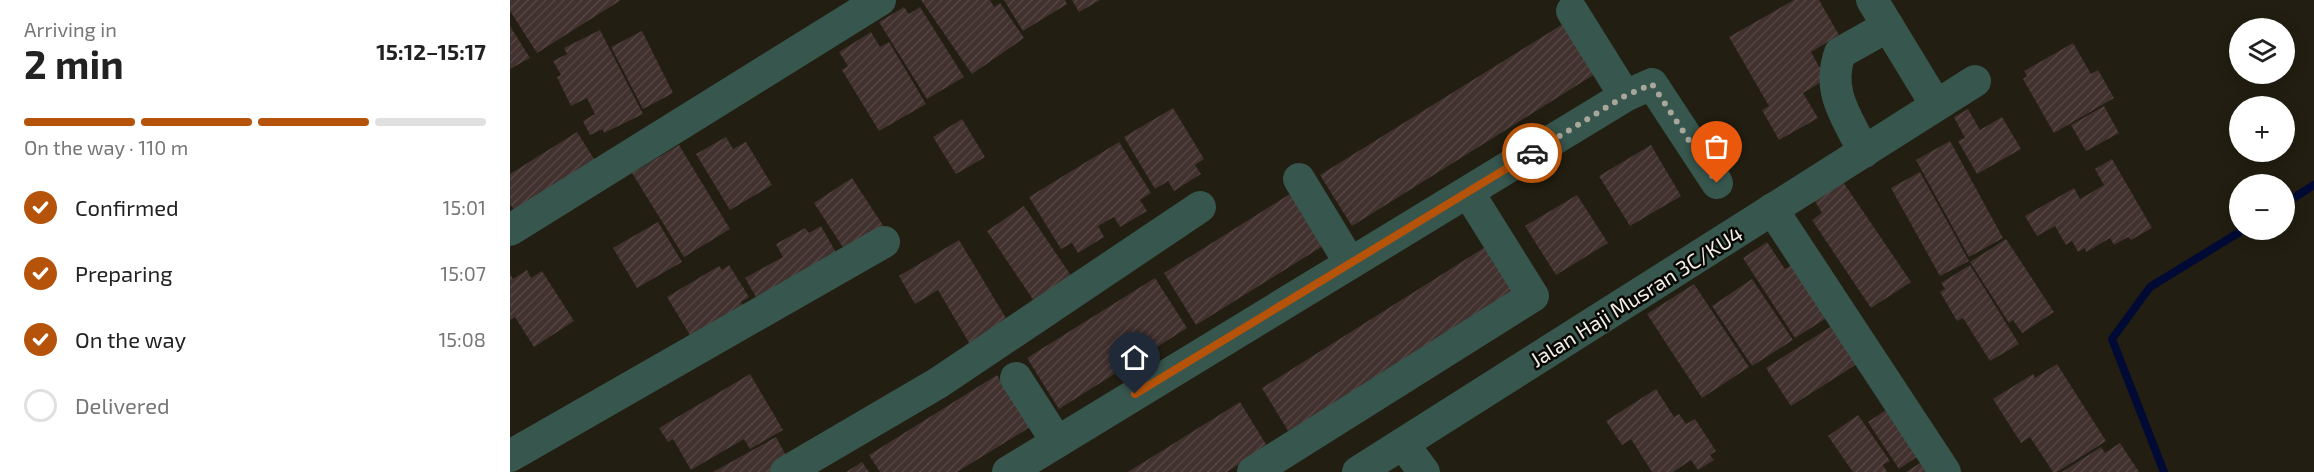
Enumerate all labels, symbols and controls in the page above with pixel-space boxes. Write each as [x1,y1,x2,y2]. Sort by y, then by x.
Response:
text: Arriving in [24,17,117,41]
map controls [2229,18,2295,240]
button: layers [2229,18,2295,84]
text: 15:12–15:17 [376,38,486,64]
text: 2 min [24,40,124,87]
button: + [2229,96,2295,162]
pin [1691,121,1742,183]
courier [1502,123,1562,183]
icon: bag [1700,130,1733,163]
text: On the way · 110 m [24,135,188,159]
icon: car [1516,137,1549,170]
button: − [2229,174,2295,240]
icon: check [24,191,57,224]
text: Confirmed [75,194,179,220]
text: 15:01 [443,195,486,219]
street label: Jalan Haji Musran 3C/KU4 [1525,220,1747,373]
icon: check [24,257,57,290]
text: Preparing [75,260,173,286]
text: 15:07 [440,261,486,285]
icon: check [24,323,57,356]
text: On the way [75,326,186,352]
text: 15:08 [438,327,486,351]
pin [1109,332,1160,394]
icon: home [1118,341,1151,374]
text: Delivered [75,392,170,418]

